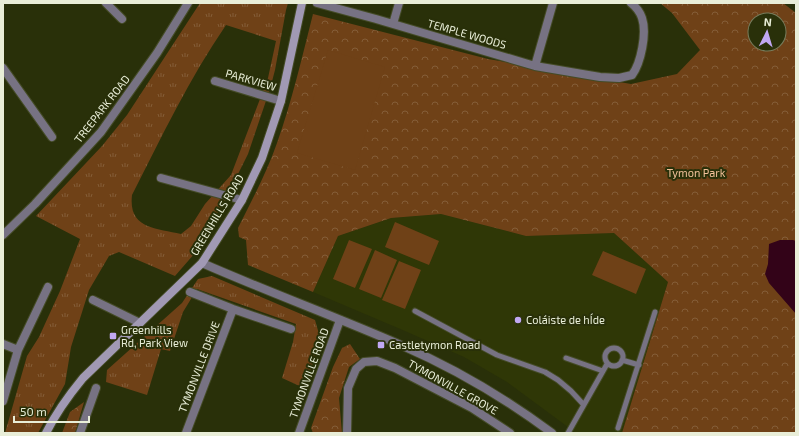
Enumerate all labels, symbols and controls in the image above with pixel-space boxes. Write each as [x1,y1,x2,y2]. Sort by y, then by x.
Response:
north arrow [747,12,787,52]
text: N [763,15,772,28]
street label: TEMPLE WOODS [426,16,508,51]
street label: PARKVIEW [224,66,279,93]
street label: TREEPARK ROAD [71,72,132,145]
park label: Tymon Park [667,166,726,179]
street label: GREENHILLS ROAD [187,172,246,258]
place label: Coláiste de hÍde [526,313,605,326]
marker: Coláiste de hÍde [513,315,523,325]
street label: TYMONVILLE DRIVE [175,319,222,414]
place label: Greenhills Rd, Park View [121,323,188,349]
street label: TYMONVILLE ROAD [286,326,331,420]
marker: Greenhills Rd, Park View [108,331,118,341]
place label: Castletymon Road [389,338,480,351]
marker: Castletymon Road [376,340,386,350]
street label: TYMONVILLE GROVE [406,356,500,417]
scale bar [14,398,89,424]
text: 50 m [20,404,47,418]

